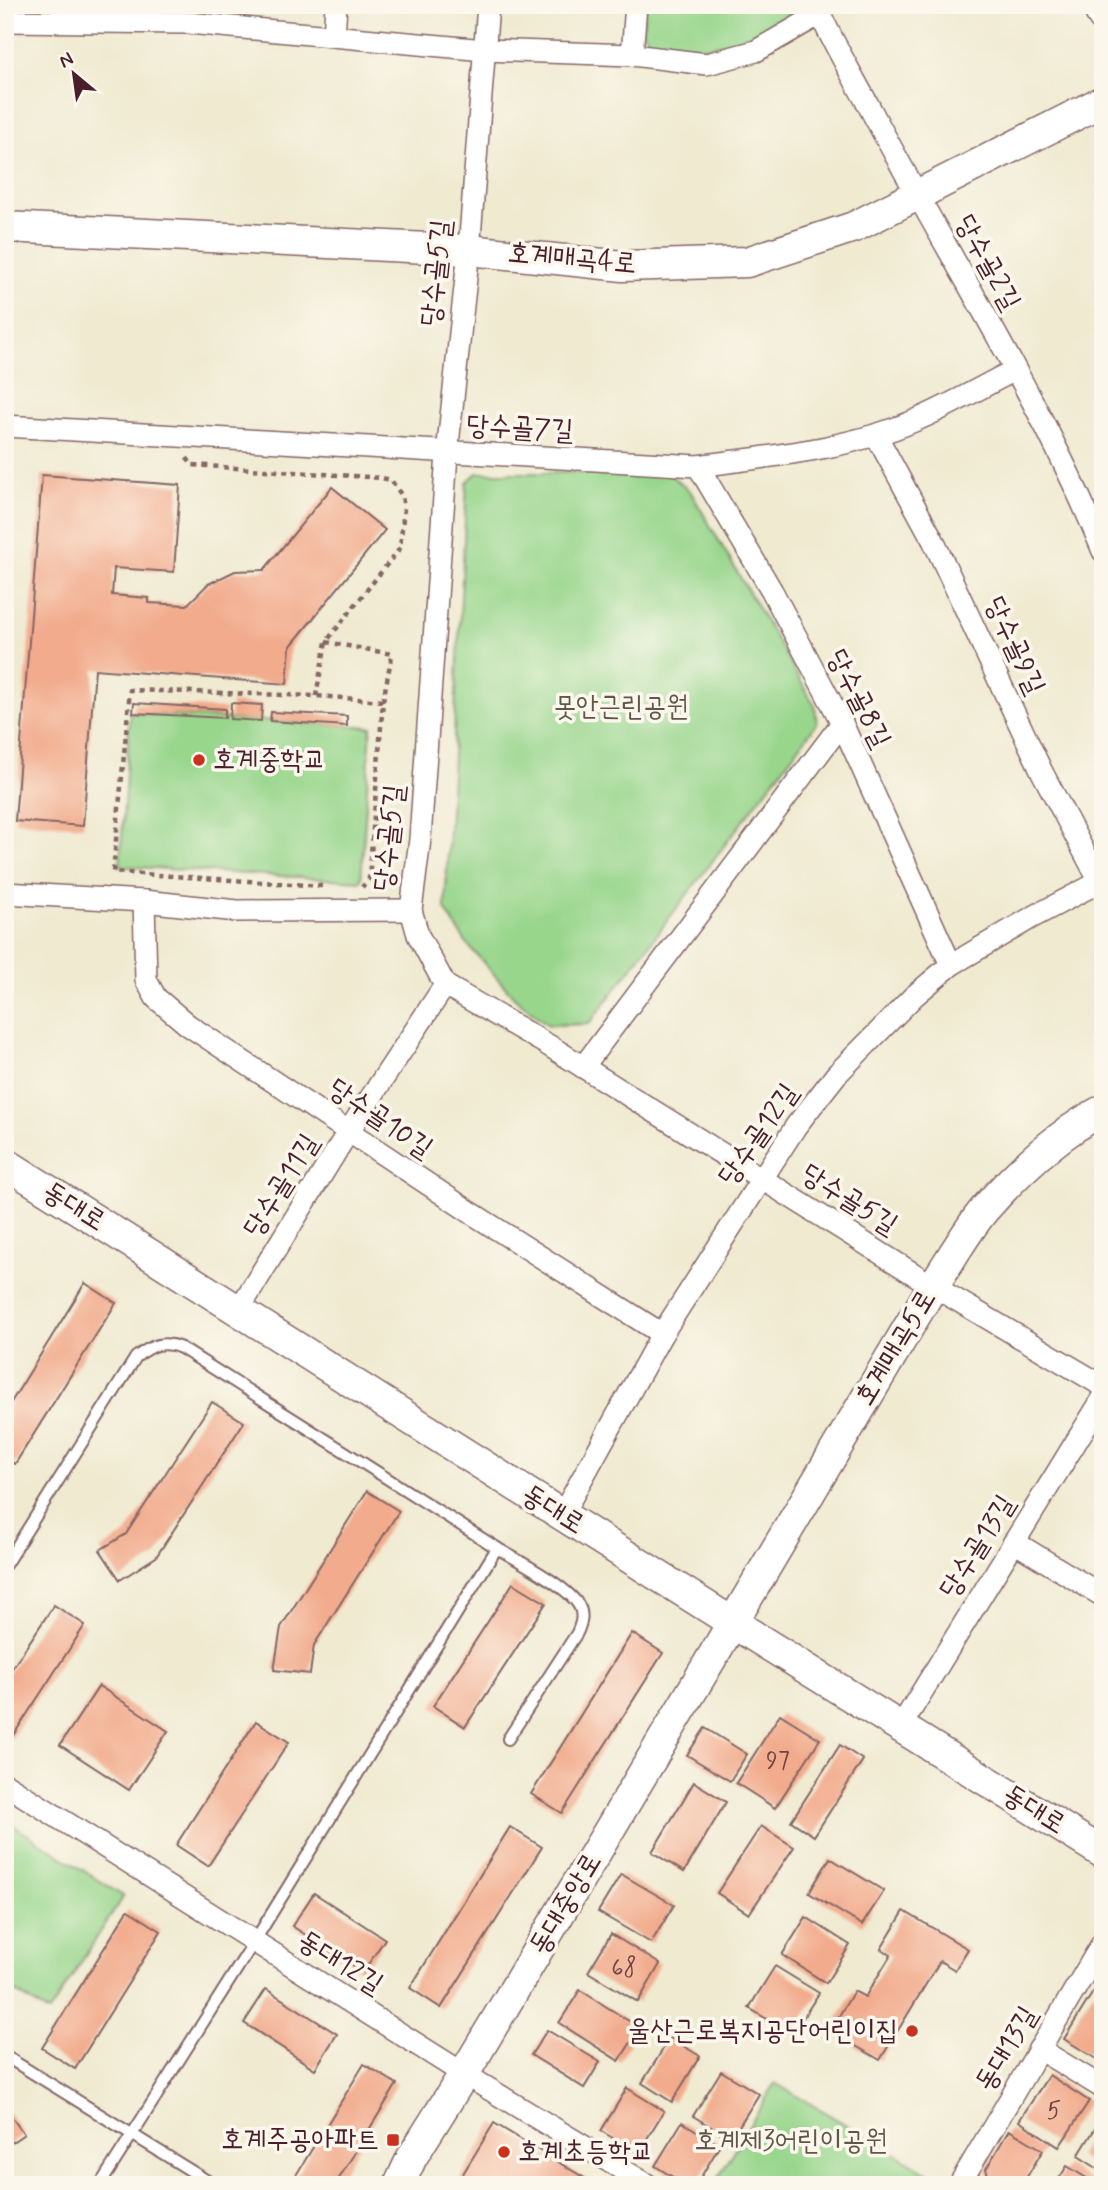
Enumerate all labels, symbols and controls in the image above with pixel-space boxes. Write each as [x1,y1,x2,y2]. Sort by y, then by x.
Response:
north arrow [38,38,108,108]
text: N [55,46,78,74]
street label: 당수골2길 [946,209,1028,317]
street label: 당수골5길 [413,218,461,328]
street label: 호계매곡4로 [506,235,638,283]
street label: 당수골7길 [466,408,574,450]
street label: 당수골9길 [975,591,1053,701]
street label: 당수골8길 [817,643,899,755]
park label: 못안근린공원 [553,689,689,726]
place label: 호계중학교 [213,742,326,779]
marker: 호계중학교 [191,752,207,768]
street label: 당수골5길 [366,783,414,893]
street label: 당수골10길 [321,1071,439,1167]
street label: 당수골12길 [710,1077,808,1193]
street label: 당수골11길 [236,1127,328,1245]
street label: 당수골5길 [794,1156,904,1244]
street label: 동대로 [36,1173,112,1241]
street label: 호계매곡5로 [847,1283,945,1413]
street label: 동대로 [515,1476,591,1544]
street label: 당수골13길 [932,1488,1024,1606]
house number: 97 [766,1746,790,1777]
street label: 동대로 [996,1776,1072,1844]
street label: 동대중앙로 [521,1846,611,1962]
street label: 동대12길 [290,1922,390,2004]
house number: 68 [611,1953,637,1984]
street label: 동대13길 [967,2000,1047,2098]
place label: 울산근로복지공단어린이집 [628,2013,898,2050]
marker: 울산근로복지공단어린이집 [904,2023,920,2039]
house number: 5 [1047,2096,1061,2127]
place label: 호계주공아파트 [221,2122,379,2159]
park label: 호계제3어린이공원 [695,2123,887,2160]
marker: 호계주공아파트 [385,2132,401,2148]
place label: 호계초등학교 [518,2134,653,2171]
marker: 호계초등학교 [496,2144,512,2160]

